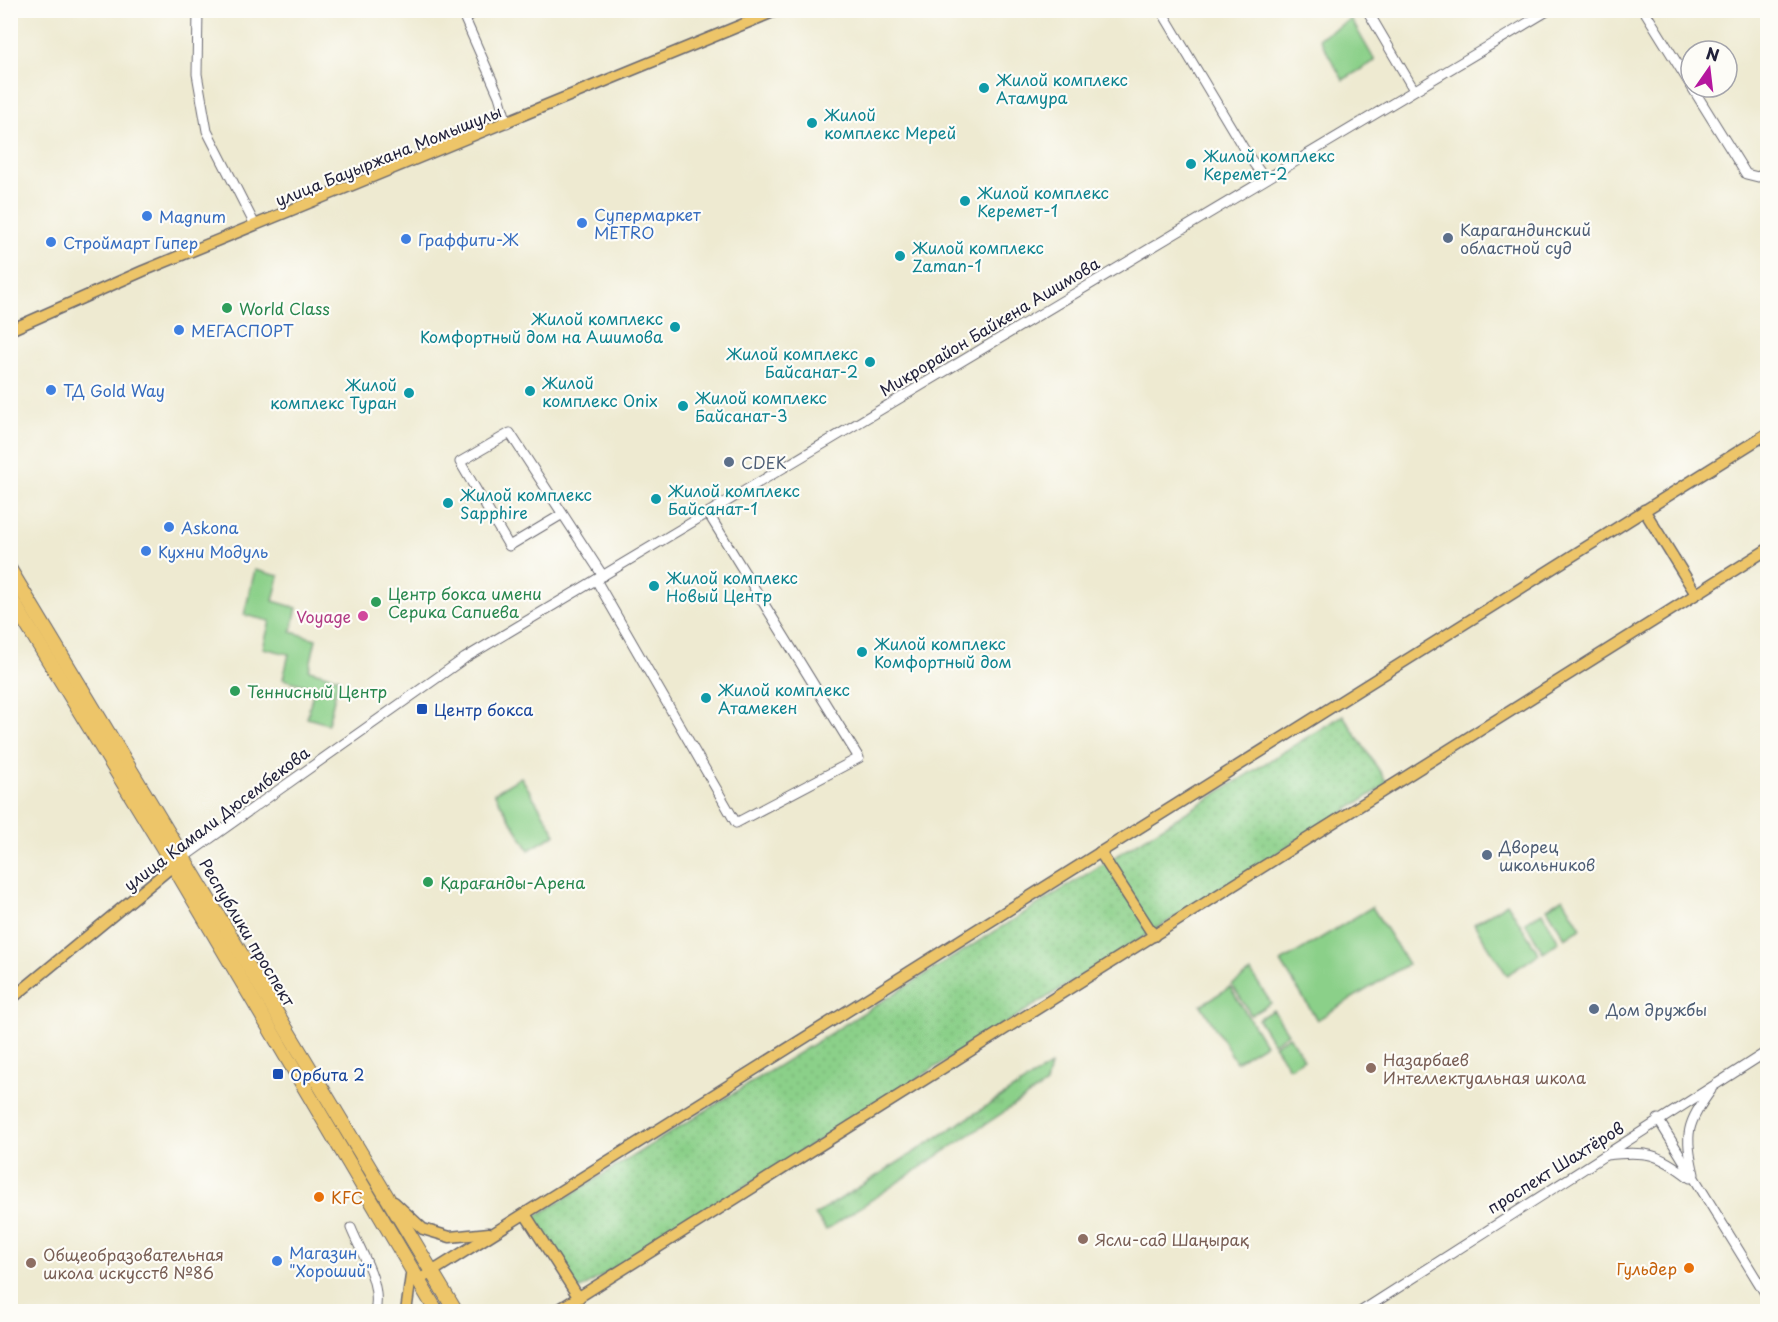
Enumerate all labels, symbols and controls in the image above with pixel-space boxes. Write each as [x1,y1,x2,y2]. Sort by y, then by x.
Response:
north arrow [1679,39,1739,99]
text: N [1704,40,1722,67]
place label: Жилой комплекс Атамура [996,67,1128,109]
marker: Жилой комплекс Атамура [977,81,991,95]
street label: улица Бауыржана Момышулы [271,98,505,212]
place label: Жилой комплекс Мерей [824,102,956,144]
marker: Жилой комплекс Мерей [805,116,819,130]
place label: Жилой комплекс Керемет-2 [1203,143,1335,185]
marker: Жилой комплекс Керемет-2 [1184,157,1198,171]
place label: Жилой комплекс Керемет-1 [977,180,1109,222]
marker: Жилой комплекс Керемет-1 [958,194,972,208]
place label: Супермаркет METRO [594,202,701,244]
place label: Magnum [159,204,226,228]
marker: Magnum [140,209,154,223]
marker: Супермаркет METRO [575,216,589,230]
place label: Карагандинский областной суд [1460,217,1591,259]
place label: Граффити-Ж [418,227,518,251]
place label: Строймарт Гипер [63,230,198,254]
marker: Карагандинский областной суд [1441,231,1455,245]
marker: Граффити-Ж [399,232,413,246]
marker: Строймарт Гипер [44,235,58,249]
place label: Жилой комплекс Zaman-1 [912,235,1044,277]
marker: Жилой комплекс Zaman-1 [893,249,907,263]
street label: Микрорайон Байкена Ашимова [874,251,1104,401]
place label: World Class [239,296,330,320]
marker: World Class [220,301,234,315]
place label: Жилой комплекс Комфортный дом на Ашимова [420,306,663,348]
place label: МЕГАСПОРТ [191,318,294,342]
marker: Жилой комплекс Комфортный дом на Ашимова [668,320,682,334]
marker: МЕГАСПОРТ [172,323,186,337]
place label: Жилой комплекс Байсанат-2 [726,341,858,383]
marker: Жилой комплекс Байсанат-2 [863,355,877,369]
place label: Жилой комплекс Onix [542,370,658,412]
place label: Жилой комплекс Туран [270,372,397,414]
place label: ТД Gold Way [63,378,165,402]
marker: ТД Gold Way [44,383,58,397]
marker: Жилой комплекс Onix [523,384,537,398]
place label: Жилой комплекс Байсанат-3 [695,385,827,427]
marker: Жилой комплекс Туран [402,386,416,400]
marker: Жилой комплекс Байсанат-3 [676,399,690,413]
place label: CDEK [741,450,787,474]
marker: CDEK [722,455,736,469]
place label: Жилой комплекс Байсанат-1 [668,478,800,520]
place label: Жилой комплекс Sapphire [460,482,592,524]
marker: Жилой комплекс Байсанат-1 [649,492,663,506]
marker: Жилой комплекс Sapphire [441,496,455,510]
place label: Askona [181,515,239,539]
marker: Askona [162,520,176,534]
place label: Кухни Модуль [158,539,268,563]
marker: Кухни Модуль [139,544,153,558]
place label: Жилой комплекс Новый Центр [666,565,798,607]
marker: Жилой комплекс Новый Центр [647,579,661,593]
place label: Центр бокса имени Серика Сапиева [388,581,542,623]
marker: Центр бокса имени Серика Сапиева [369,595,383,609]
place label: Voyage [296,604,351,628]
marker: Voyage [356,609,370,623]
place label: Жилой комплекс Комфортный дом [874,631,1012,673]
marker: Жилой комплекс Комфортный дом [855,645,869,659]
place label: Жилой комплекс Атамекен [718,677,850,719]
place label: Теннисный Центр [247,679,387,703]
marker: Теннисный Центр [228,684,242,698]
marker: Жилой комплекс Атамекен [699,691,713,705]
place label: Центр бокса [434,697,533,721]
marker: Центр бокса [415,702,429,716]
street label: улица Камали Дюсембекова [118,740,314,896]
place label: Дворец школьников [1498,834,1595,876]
marker: Дворец школьников [1480,848,1494,862]
street label: Республики проспект [194,853,302,1011]
place label: Қарағанды-Арена [440,870,585,894]
marker: Қарағанды-Арена [421,875,435,889]
place label: Дом дружбы [1605,997,1707,1021]
marker: Дом дружбы [1587,1002,1601,1016]
place label: Назарбаев Интеллектуальная школа [1383,1047,1586,1089]
marker: Назарбаев Интеллектуальная школа [1364,1061,1378,1075]
place label: Орбита 2 [290,1062,365,1086]
marker: Орбита 2 [271,1067,285,1081]
street label: проспект Шахтёров [1482,1115,1628,1219]
place label: KFC [331,1185,363,1209]
marker: KFC [312,1190,326,1204]
place label: Ясли-сад Шаңырақ [1095,1227,1249,1251]
marker: Ясли-сад Шаңырақ [1076,1232,1090,1246]
place label: Магазин "Хороший" [289,1240,373,1282]
place label: Общеобразовательная школа искусств №86 [43,1242,224,1284]
marker: Магазин "Хороший" [270,1254,284,1268]
marker: Общеобразовательная школа искусств №86 [24,1256,38,1270]
place label: Гульдер [1617,1256,1677,1280]
marker: Гульдер [1682,1261,1696,1275]

